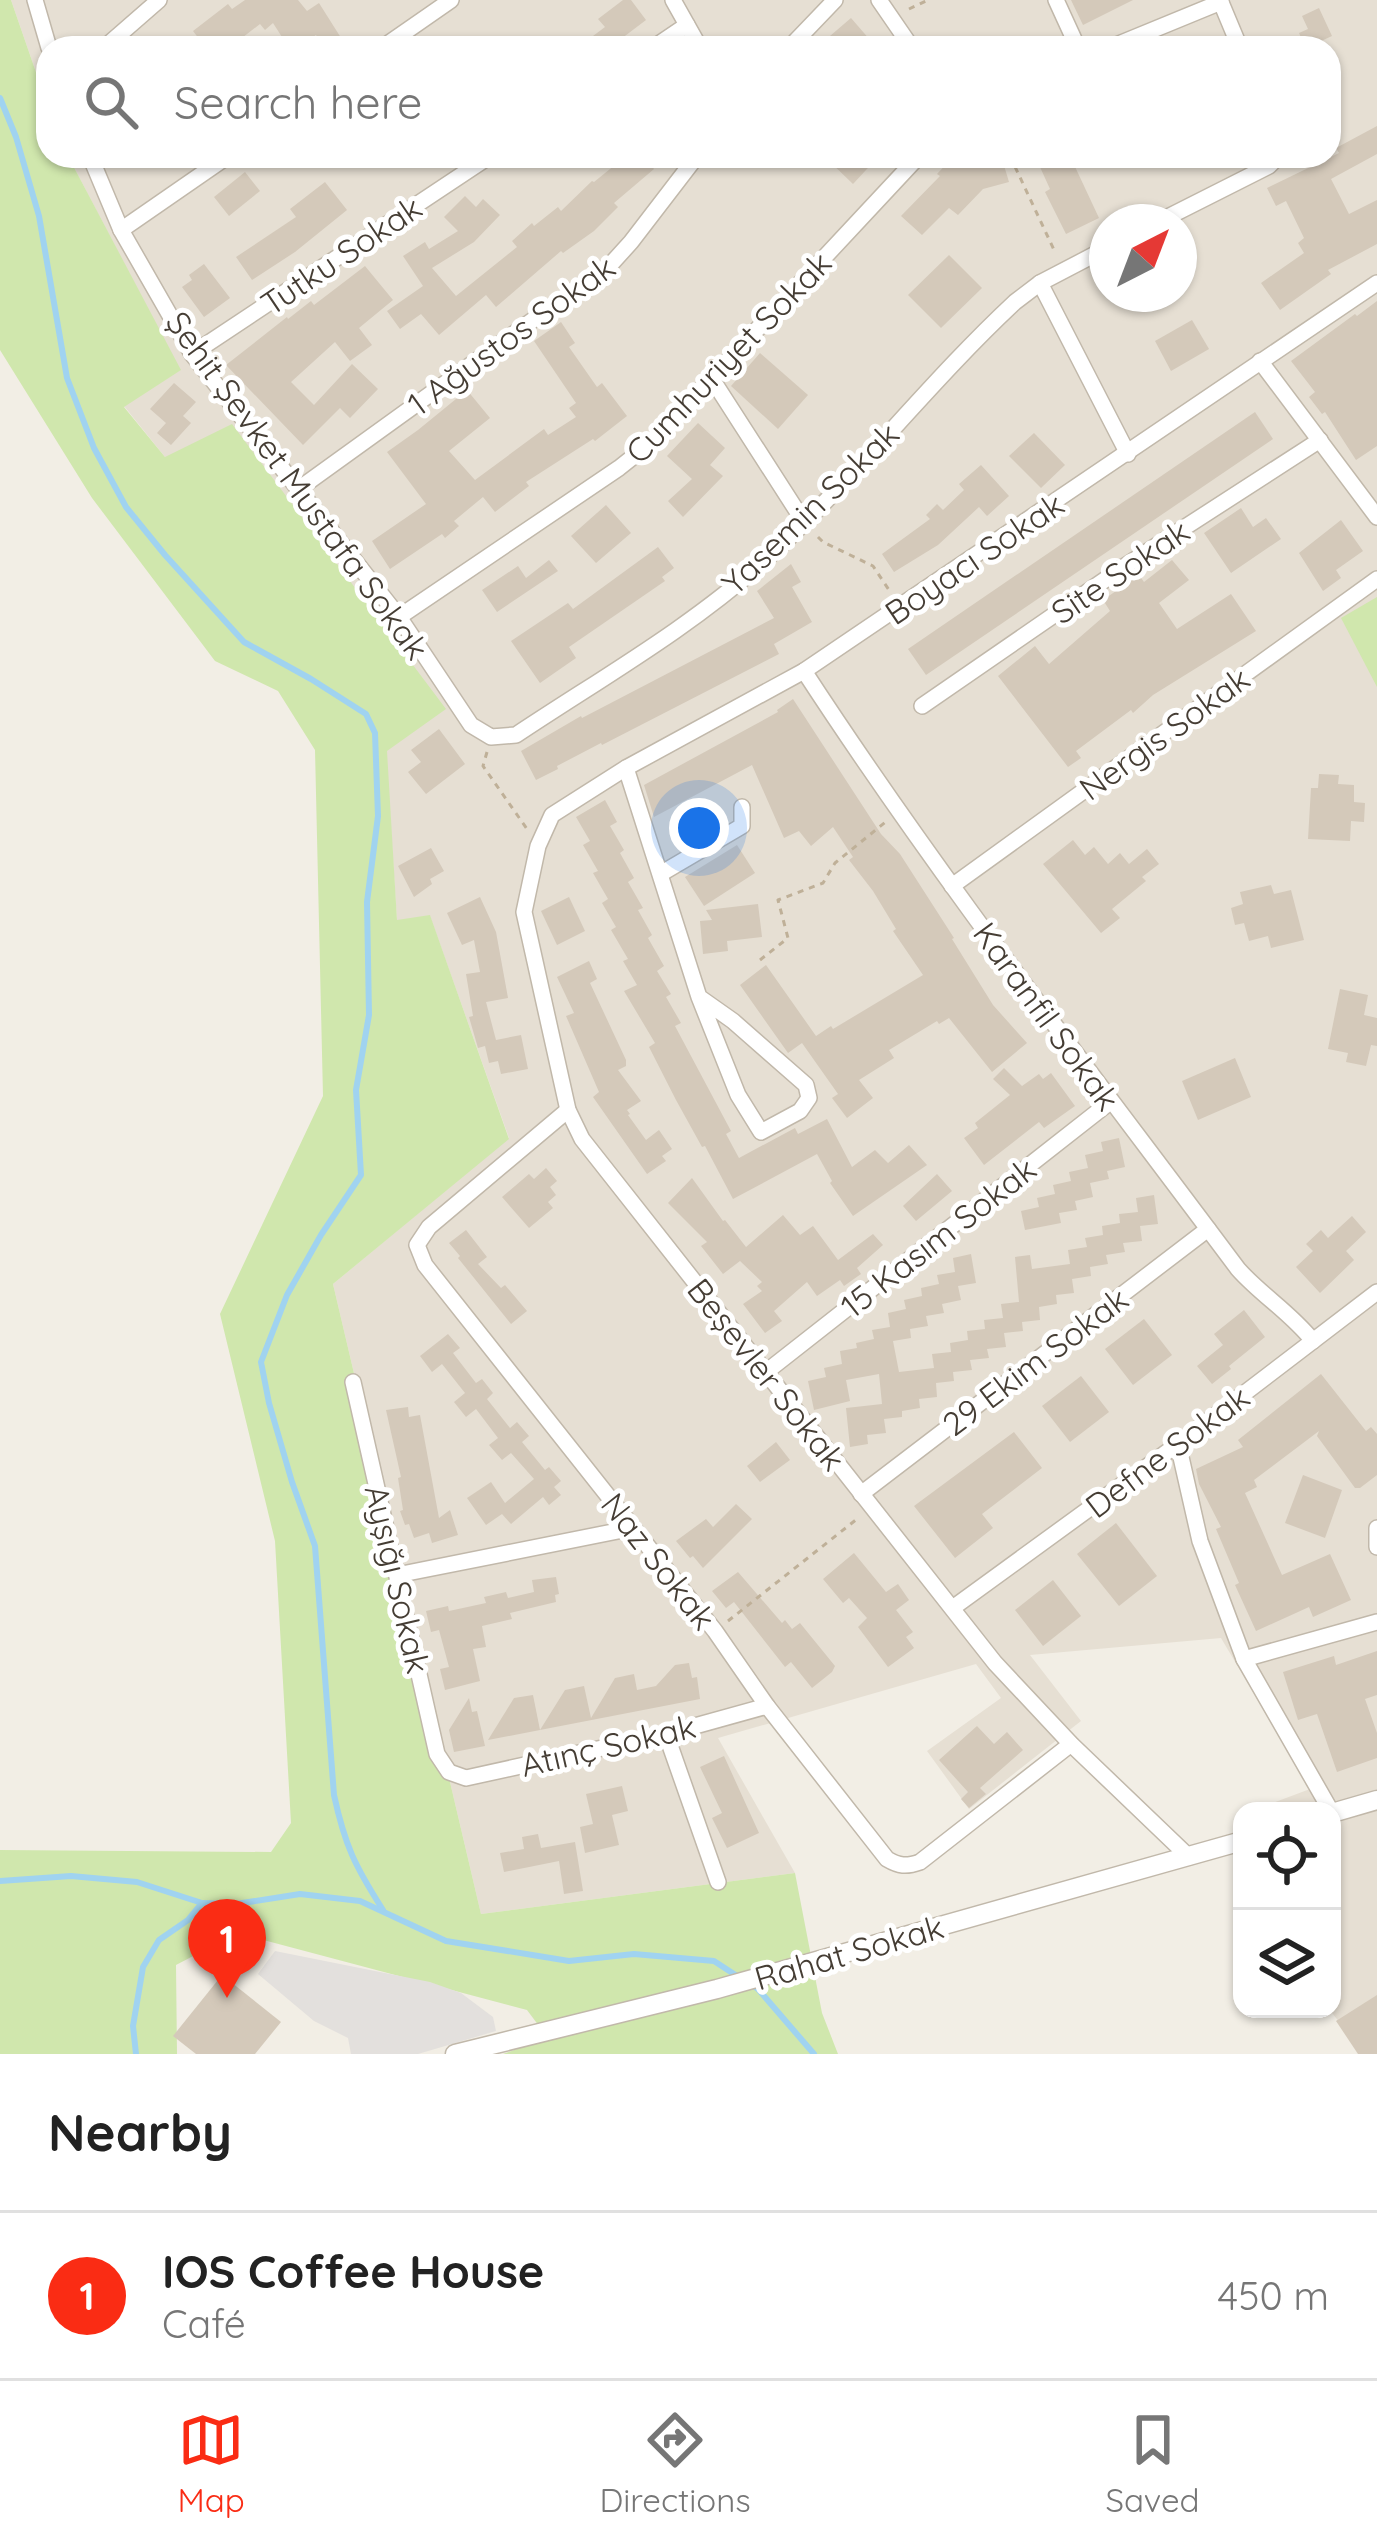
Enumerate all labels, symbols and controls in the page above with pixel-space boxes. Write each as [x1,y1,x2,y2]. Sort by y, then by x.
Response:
search box [36,36,1341,168]
icon: search [78,69,144,135]
text: Search here [174,74,422,130]
street label: Tutku Sokak [253,186,429,324]
north arrow [1089,204,1197,312]
street label: Cumhuriyet Sokak [616,242,840,472]
street label: 1 Ağustos Sokak [399,246,623,424]
street label: Şehit Şevket Mustafa Sokak [158,303,438,667]
street label: Yasemin Sokak [713,413,907,603]
street label: Boyacı Sokak [877,483,1071,633]
street label: Site Sokak [1043,510,1197,632]
street label: Nergis Sokak [1071,657,1257,809]
your location [669,798,729,858]
street label: Karanfil Sokak [965,914,1129,1118]
street label: 15 Kasım Sokak [832,1148,1044,1326]
street label: Beşevler Sokak [679,1270,855,1478]
street label: 29 Ekim Sokak [934,1278,1136,1444]
street label: Defne Sokak [1077,1376,1257,1526]
street label: Ayşığı Sokak [356,1481,440,1677]
street label: Naz Sokak [593,1484,725,1638]
street label: Atınç Sokak [517,1705,699,1785]
map controls [1233,1802,1341,2018]
button: locate [1233,1802,1341,1910]
pin: 1 [188,1899,266,1998]
street label: Rahat Sokak [750,1905,948,1999]
button: layers [1233,1910,1341,2018]
text: Nearby [48,2100,232,2164]
text: IOS Coffee House [162,2243,544,2299]
text: 1 [79,2271,95,2320]
text: 450 m [1217,2271,1329,2320]
text: Café [162,2299,246,2348]
tab: Map [177,2407,245,2520]
tab: Directions [599,2407,751,2520]
tab: Saved [1106,2407,1200,2520]

